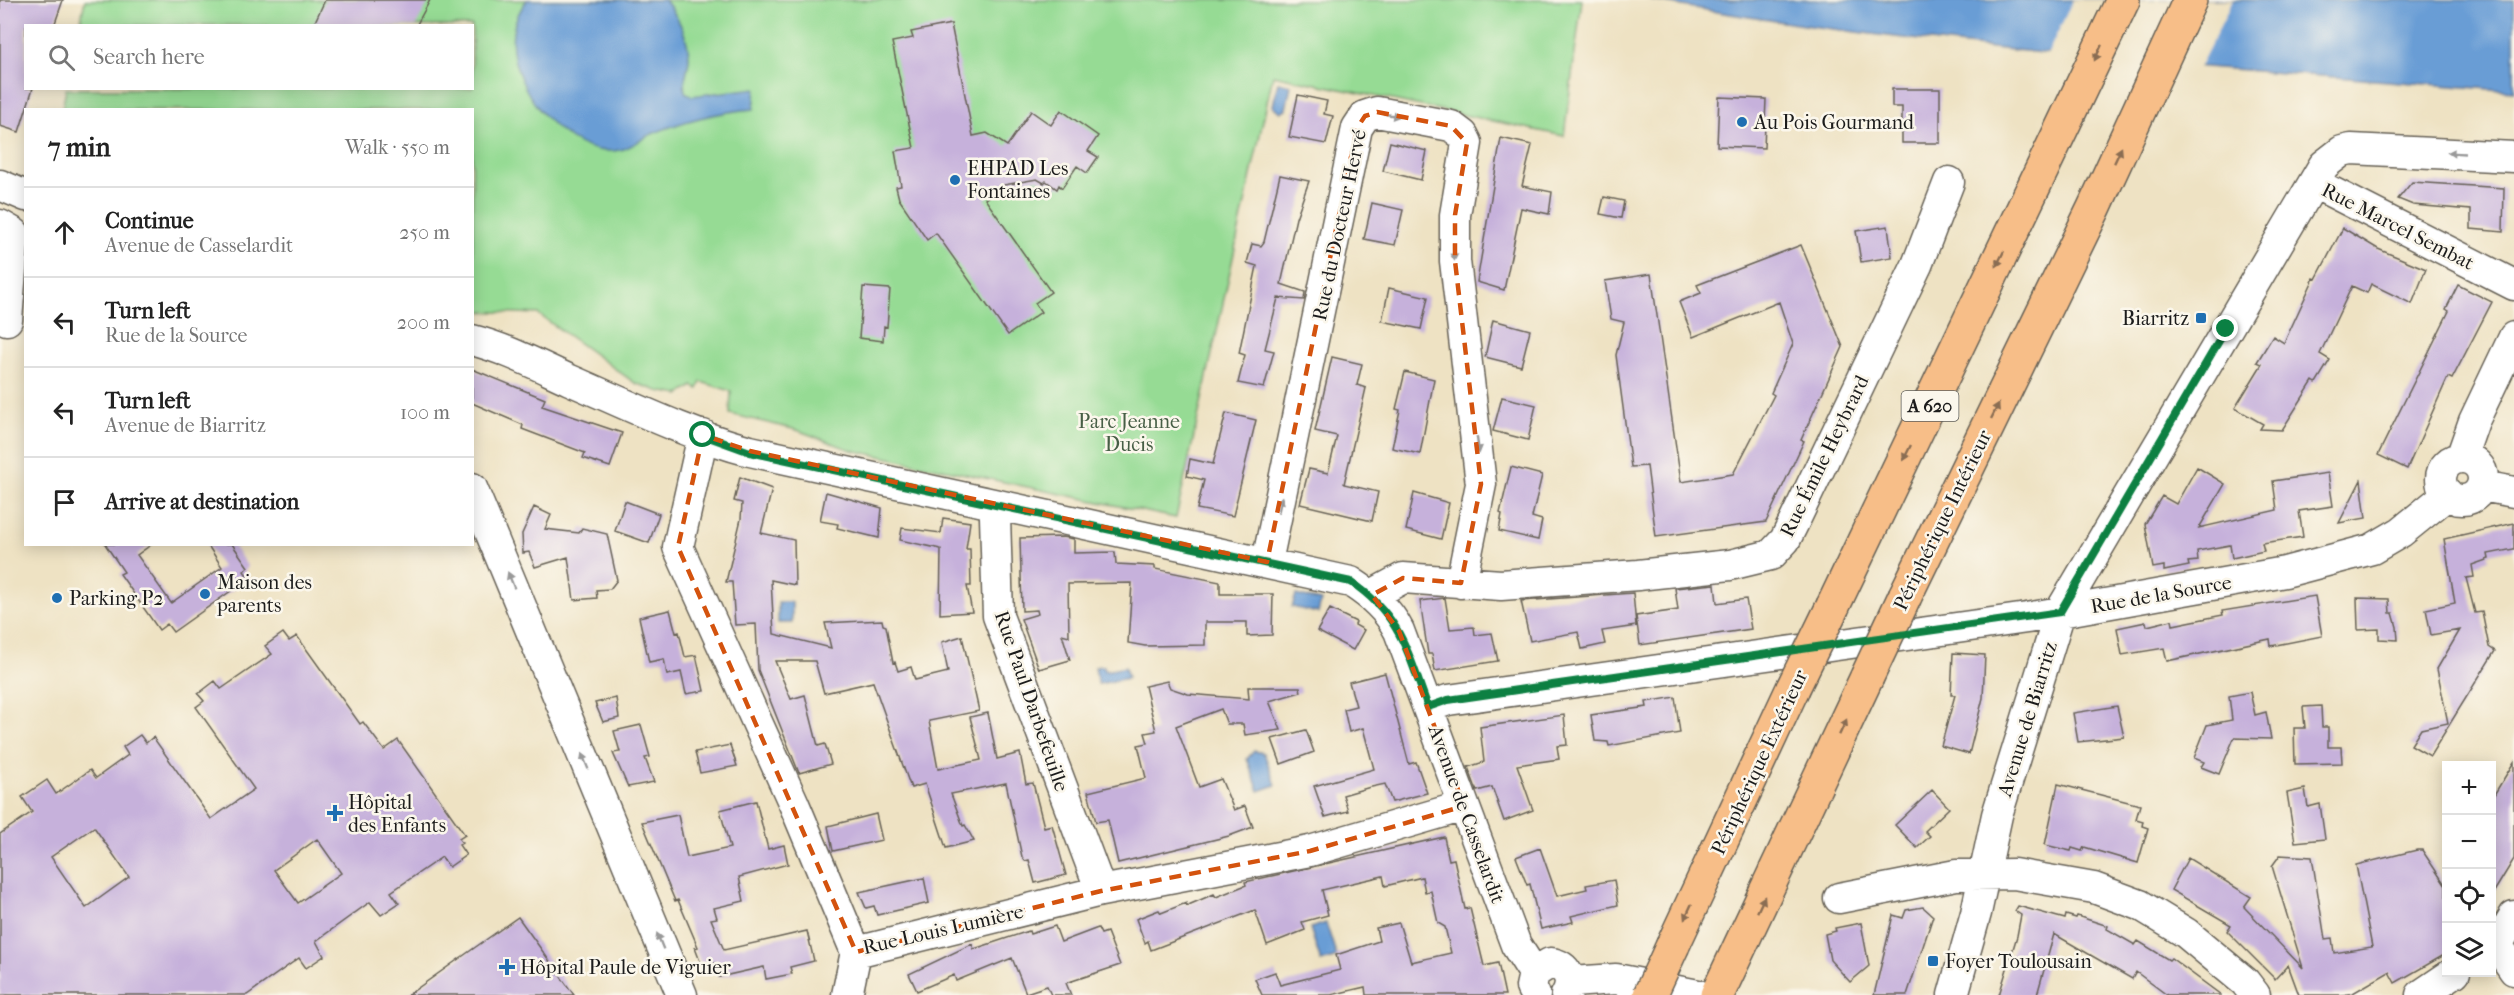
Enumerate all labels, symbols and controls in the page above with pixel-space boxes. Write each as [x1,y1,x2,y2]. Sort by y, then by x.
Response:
search box [24,24,474,90]
icon: search [45,41,78,74]
text: Search here [93,44,205,70]
one-way arrow [2094,44,2103,61]
one-way arrow [1382,110,1401,119]
place label: Au Pois Gourmand [1753,111,1915,134]
marker: Au Pois Gourmand [1735,115,1749,129]
street label: Rue du Docteur Hervé [1308,127,1371,323]
text: 7 min [48,132,111,163]
text: Walk · 550 m [345,136,450,159]
one-way arrow [2114,147,2123,164]
one-way arrow [2446,148,2465,158]
place label: EHPAD Les Fontaines [967,157,1068,203]
marker: EHPAD Les Fontaines [948,173,962,187]
street label: Rue Marcel Sembat [2318,178,2478,275]
text: Continue [105,208,194,234]
icon: ahead [48,216,81,249]
text: 250 m [399,221,450,244]
text: Avenue de Casselardit [105,234,293,257]
one-way arrow [1450,242,1459,261]
one-way arrow [1996,250,2005,267]
text: Turn left [105,298,191,324]
icon: left [48,306,81,339]
place label: Biarritz [2122,307,2189,330]
text: 200 m [397,311,450,334]
marker: Biarritz [2194,311,2208,325]
route end [2212,315,2238,341]
text: Rue de la Source [105,324,248,347]
street label: Rue Émile Heybrard [1774,370,1874,541]
text: Turn left [105,388,191,414]
road number: A 620 [1902,391,1958,421]
icon: left [48,396,81,429]
text: 100 m [400,401,450,424]
one-way arrow [1990,402,1999,419]
park label: Parc Jeanne Ducis [1078,410,1180,456]
text: Avenue de Biarritz [105,414,266,437]
route start [689,421,715,447]
street label: Périphérique Intérieur [1889,426,1996,614]
one-way arrow [1473,436,1483,455]
one-way arrow [1902,445,1911,462]
icon: arrive [48,486,81,519]
text: Arrive at destination [105,489,299,515]
one-way arrow [1276,495,1285,514]
place label: Maison des parents [216,571,312,617]
one-way arrow [506,571,516,589]
street label: Rue de la Source [2089,571,2233,618]
place label: Parking P2 [69,587,164,610]
marker: Maison des parents [198,587,212,601]
marker: Parking P2 [50,591,64,605]
street label: Rue Paul Darbefeuille [990,608,1073,795]
street label: Avenue de Biarritz [1993,639,2062,800]
street label: Périphérique Extérieur [1707,666,1813,858]
one-way arrow [1839,719,1848,736]
street label: Avenue de Casselardit [1423,721,1509,906]
one-way arrow [580,751,590,769]
map controls [2442,761,2496,977]
button: + [2442,761,2496,815]
place label: Hôpital des Enfants [348,791,446,837]
marker: Hôpital des Enfants [326,804,344,822]
button: − [2442,815,2496,869]
button: locate [2442,869,2496,923]
one-way arrow [1756,895,1765,912]
street label: Rue Louis Lumière [860,900,1026,959]
one-way arrow [1684,904,1693,921]
button: layers [2442,923,2496,977]
one-way arrow [655,932,664,950]
place label: Foyer Toulousain [1945,950,2092,973]
marker: Foyer Toulousain [1926,954,1940,968]
place label: Hôpital Paule de Viguier [520,956,731,979]
marker: Hôpital Paule de Viguier [498,958,516,976]

